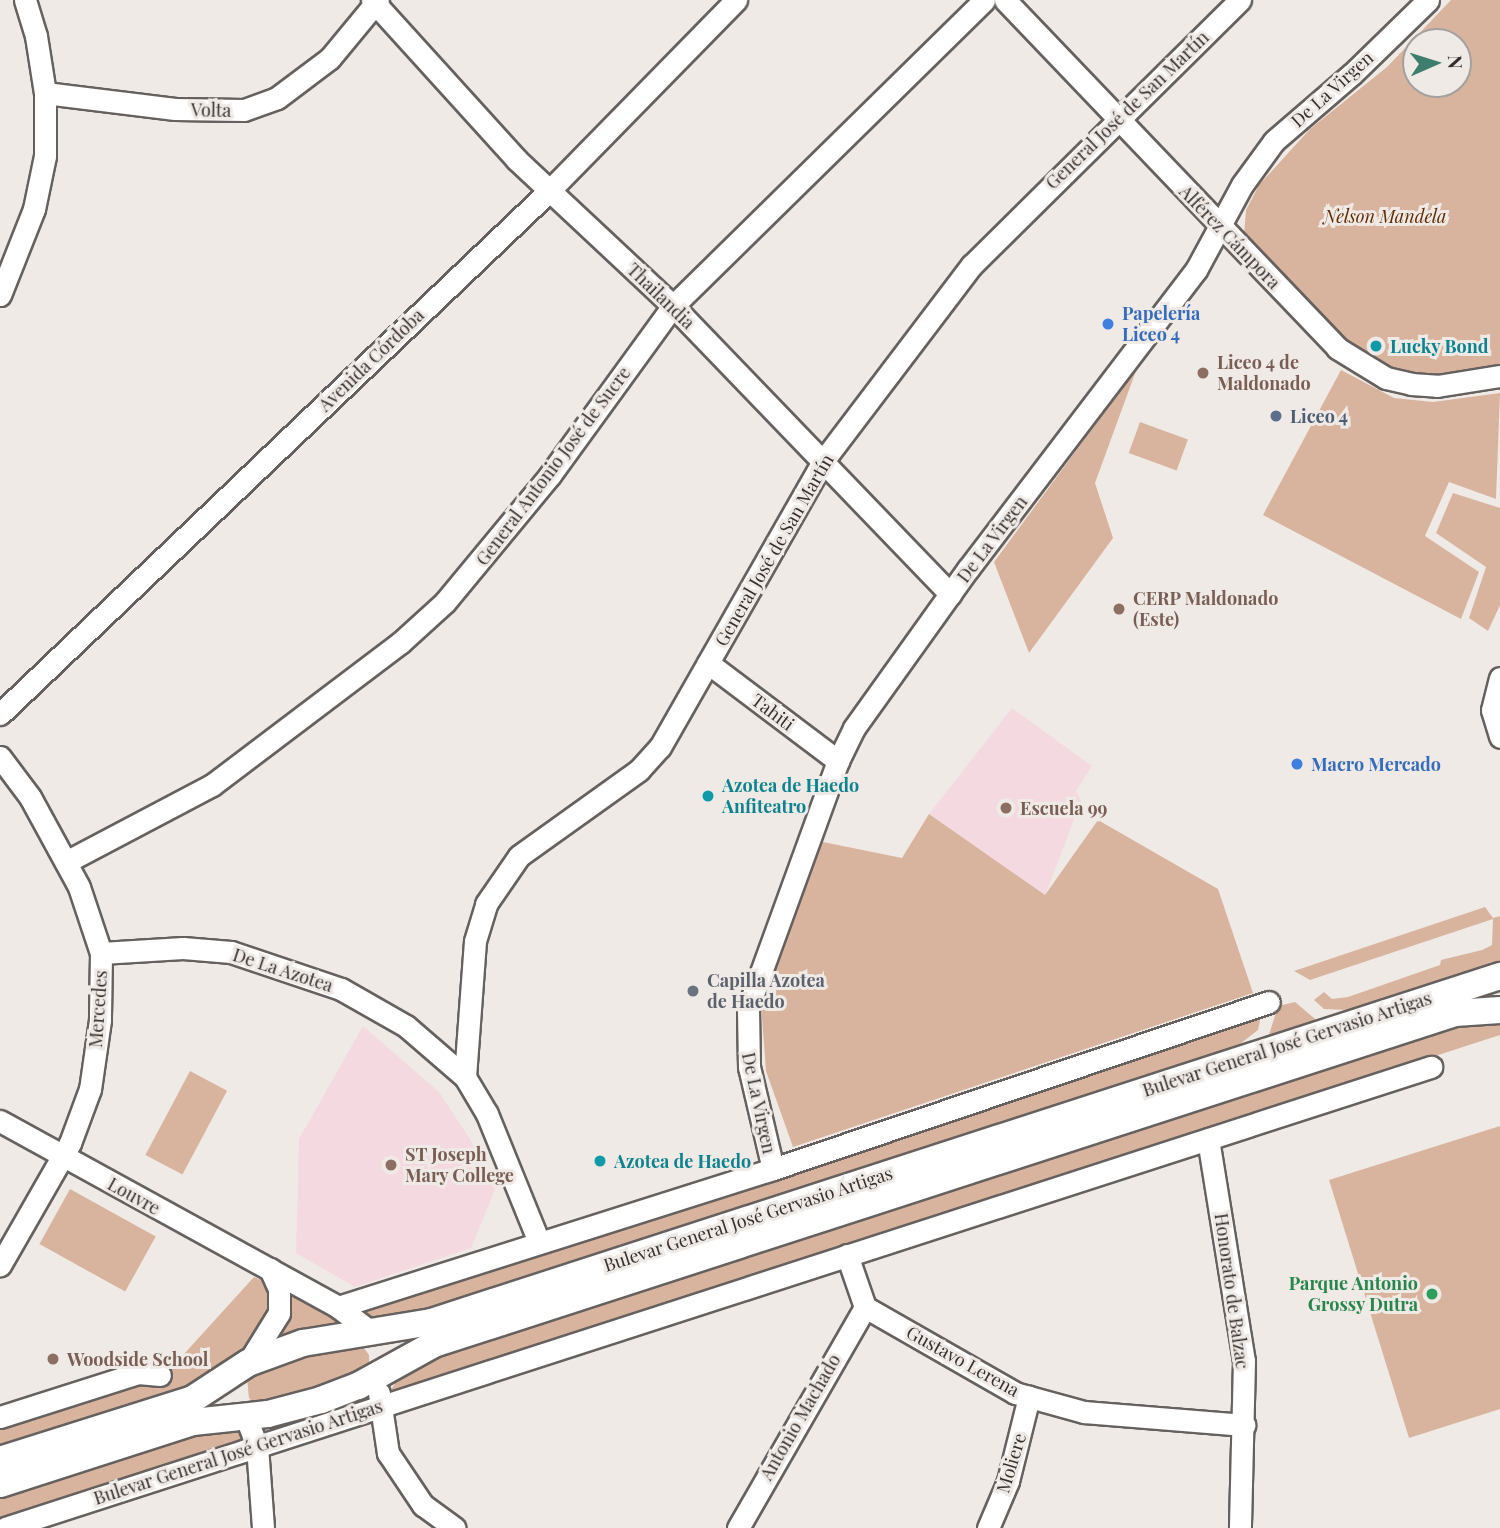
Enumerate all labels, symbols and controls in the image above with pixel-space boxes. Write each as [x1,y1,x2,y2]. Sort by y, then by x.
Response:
street label: General José de San Martín [1041,26,1213,194]
north arrow [1402,28,1472,98]
street label: De La Virgen [1286,46,1378,132]
text: N [1443,54,1469,70]
street label: Volta [191,99,231,121]
street label: Alférez Cámpora [1175,181,1285,293]
park label: Nelson Mandela [1323,205,1447,227]
street label: Thailandia [623,259,699,333]
place label: Papelería Liceo 4 [1122,303,1200,346]
street label: Avenida Córdoba [314,304,428,416]
marker: Papelería Liceo 4 [1100,316,1116,332]
place label: Lucky Bond [1390,335,1489,357]
marker: Lucky Bond [1368,338,1384,354]
place label: Liceo 4 de Maldonado [1217,352,1311,394]
street label: General Antonio José de Sucre [471,362,635,570]
marker: Liceo 4 de Maldonado [1195,365,1211,381]
place label: Liceo 4 [1290,405,1349,427]
marker: Liceo 4 [1268,408,1284,424]
street label: General José de San Martín [710,450,838,650]
street label: De La Virgen [952,491,1032,587]
place label: CERP Maldonado (Este) [1133,588,1279,630]
marker: CERP Maldonado (Este) [1111,601,1127,617]
street label: Tahiti [748,689,798,735]
place label: Macro Mercado [1311,753,1441,775]
marker: Macro Mercado [1289,756,1305,772]
place label: Azotea de Haedo Anfiteatro [722,775,859,818]
marker: Azotea de Haedo Anfiteatro [700,788,716,804]
place label: Escuela 99 [1020,797,1108,819]
marker: Escuela 99 [998,800,1014,816]
street label: De La Azotea [230,944,336,996]
street label: Mercedes [85,970,111,1048]
place label: Capilla Azotea de Haedo [707,970,826,1012]
marker: Capilla Azotea de Haedo [685,983,701,999]
street label: Bulevar General José Gervasio Artigas [1139,987,1435,1101]
street label: De La Virgen [738,1050,780,1156]
place label: ST Joseph Mary College [405,1144,514,1186]
place label: Azotea de Haedo [614,1150,751,1172]
marker: Azotea de Haedo [592,1153,608,1169]
marker: ST Joseph Mary College [383,1157,399,1173]
street label: Bulevar General José Gervasio Artigas [600,1162,896,1276]
street label: Louvre [104,1173,164,1219]
street label: Honorato de Balzac [1210,1212,1254,1370]
place label: Parque Antonio Grossy Dutra [1288,1273,1418,1316]
marker: Parque Antonio Grossy Dutra [1424,1286,1440,1302]
street label: Gustavo Lerena [903,1321,1023,1401]
place label: Woodside School [67,1348,208,1370]
street label: Antonio Machado [755,1350,845,1484]
marker: Woodside School [45,1351,61,1367]
street label: Bulevar General José Gervasio Artigas [90,1395,386,1509]
street label: Moliere [992,1431,1030,1495]

